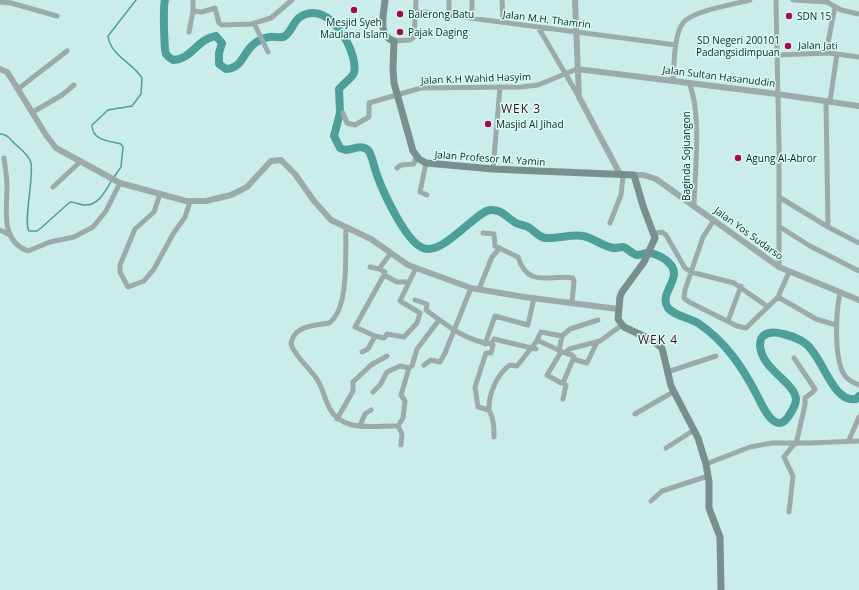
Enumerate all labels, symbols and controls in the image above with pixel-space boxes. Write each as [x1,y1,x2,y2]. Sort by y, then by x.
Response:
marker: Mesjid Syeh Maulana Islam [349,5,359,15]
place label: Balerong Batu [408,7,474,21]
street label: Jalan M.H. Thamrin [501,7,592,31]
marker: Balerong Batu [395,9,405,19]
place label: SDN 15 [797,9,832,23]
marker: SDN 15 [784,11,794,21]
place label: Mesjid Syeh Maulana Islam [320,15,388,41]
place label: Pajak Daging [408,25,468,39]
marker: Pajak Daging [395,27,405,37]
place label: SD Negeri 200101 Padangsidimpuan [696,33,780,59]
street label: Jalan Jati [797,38,838,52]
marker: SD Negeri 200101 Padangsidimpuan [783,41,793,51]
street label: Jalan Sultan Hasanuddin [661,62,776,90]
street label: Jalan K.H Wahid Hasyim [420,69,531,87]
district label: WEK 3 [501,100,541,117]
street label: Baginda Sojuangon [679,111,693,201]
place label: Masjid Al Jihad [496,117,564,131]
marker: Masjid Al Jihad [483,119,493,129]
street label: Jalan Profesor M. Yamin [433,147,546,169]
place label: Agung Al-Abror [746,151,817,165]
marker: Agung Al-Abror [733,153,743,163]
street label: Jalan Yos Sudarso [711,203,786,263]
district label: WEK 4 [638,331,678,348]

